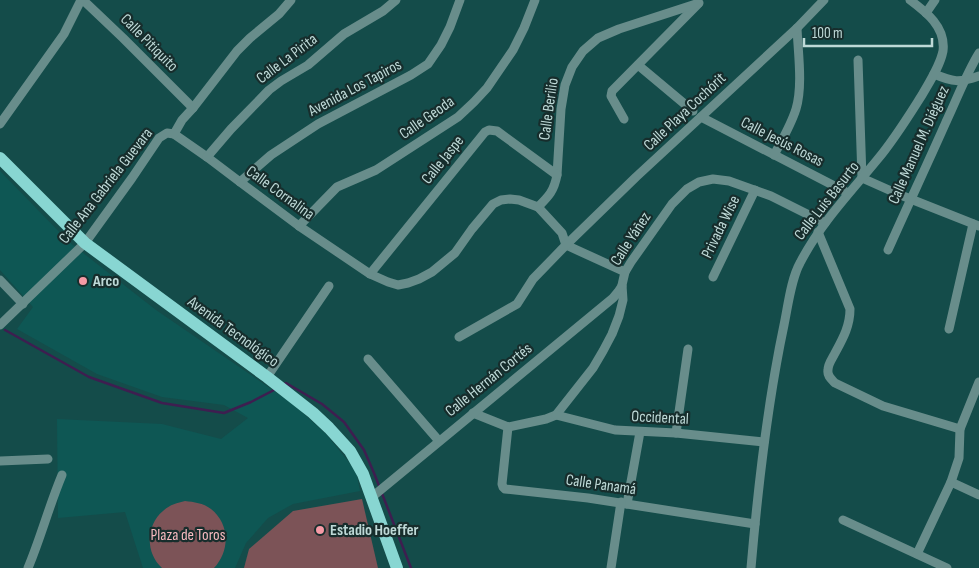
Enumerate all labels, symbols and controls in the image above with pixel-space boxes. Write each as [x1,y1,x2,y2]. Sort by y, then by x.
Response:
street label: Calle Pitiquito [116,10,182,76]
scale bar [804,15,932,47]
text: 100 m [812,24,843,43]
street label: Calle La Pirita [253,30,321,88]
street label: Avenida Los Tapiros [304,55,405,121]
street label: Calle Playa Cochórit [640,69,730,155]
street label: Calle Berilio [535,77,563,141]
street label: Calle Manuel M. Diéguez [884,83,954,207]
street label: Calle Geoda [396,92,458,144]
street label: Calle Jesús Rosas [737,113,827,171]
street label: Calle Ana Gabriela Guevara [55,124,157,248]
street label: Calle Jaspe [418,132,468,188]
street label: Calle Luis Basurto [790,158,864,244]
street label: Calle Cornalina [242,162,318,224]
street label: Privada Wise [698,193,744,261]
street label: Calle Yáñez [607,209,655,269]
place label: Arco [92,272,119,291]
marker: Arco [77,275,89,287]
street label: Avenida Tecnológico [183,292,282,371]
street label: Calle Hernán Cortés [442,339,536,421]
street label: Occidental [631,407,689,429]
street label: Calle Panamá [565,471,637,499]
place label: Estadio Hoeffer [330,521,419,540]
marker: Estadio Hoeffer [314,524,326,536]
park label: Plaza de Toros [151,526,226,545]

